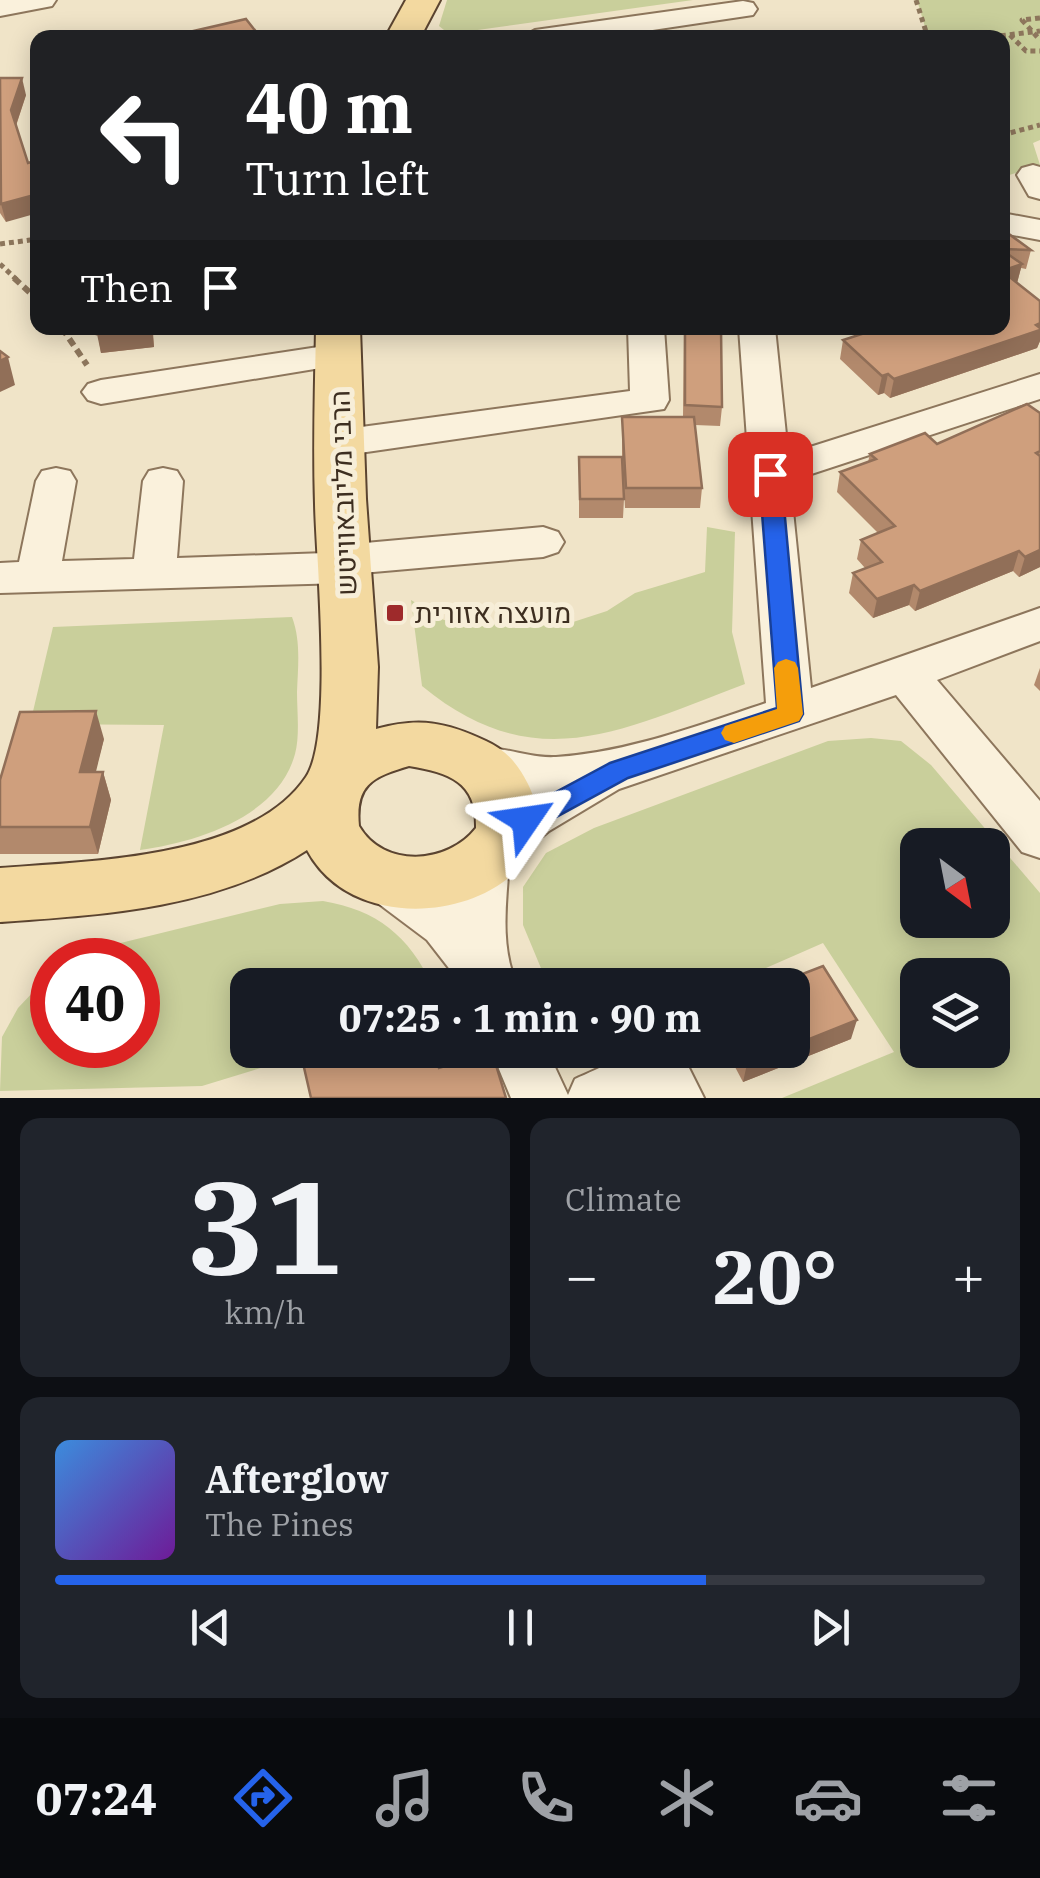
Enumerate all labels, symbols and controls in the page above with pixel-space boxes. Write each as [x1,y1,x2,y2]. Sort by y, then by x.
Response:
text: 40 m [245,61,413,152]
icon: left [80,70,210,200]
text: Turn left [245,149,429,207]
icon: arrive [193,260,248,315]
text: Then [80,263,173,312]
street label: הרבי מליובאוויטש [320,389,365,597]
pin [728,432,813,517]
icon: arrive [743,447,798,502]
place label: מועצה אזורית [415,594,571,631]
marker: מועצה אזורית [384,602,406,624]
position arrow [474,768,578,872]
north arrow [900,828,1010,938]
map controls [900,828,1010,1068]
speed limit sign: 40 [30,938,160,1068]
button: layers [900,958,1010,1068]
text: 07:25 · 1 min · 90 m [339,993,701,1042]
text: 31 [187,1141,343,1310]
text: Climate [565,1178,682,1220]
text: 20° [712,1227,838,1325]
text: − [565,1240,598,1311]
text: + [952,1240,985,1311]
text: km/h [225,1291,305,1333]
text: Afterglow [205,1454,389,1503]
text: The Pines [205,1503,354,1545]
icon: previous [183,1600,238,1655]
icon: pause [493,1600,548,1655]
icon: next [803,1600,858,1655]
icon: directions [228,1763,298,1833]
icon: music [370,1763,440,1833]
icon: phone [511,1763,581,1833]
icon: climate [652,1763,722,1833]
icon: car [793,1763,863,1833]
icon: filters [934,1763,1004,1833]
text: 07:24 [36,1769,157,1827]

